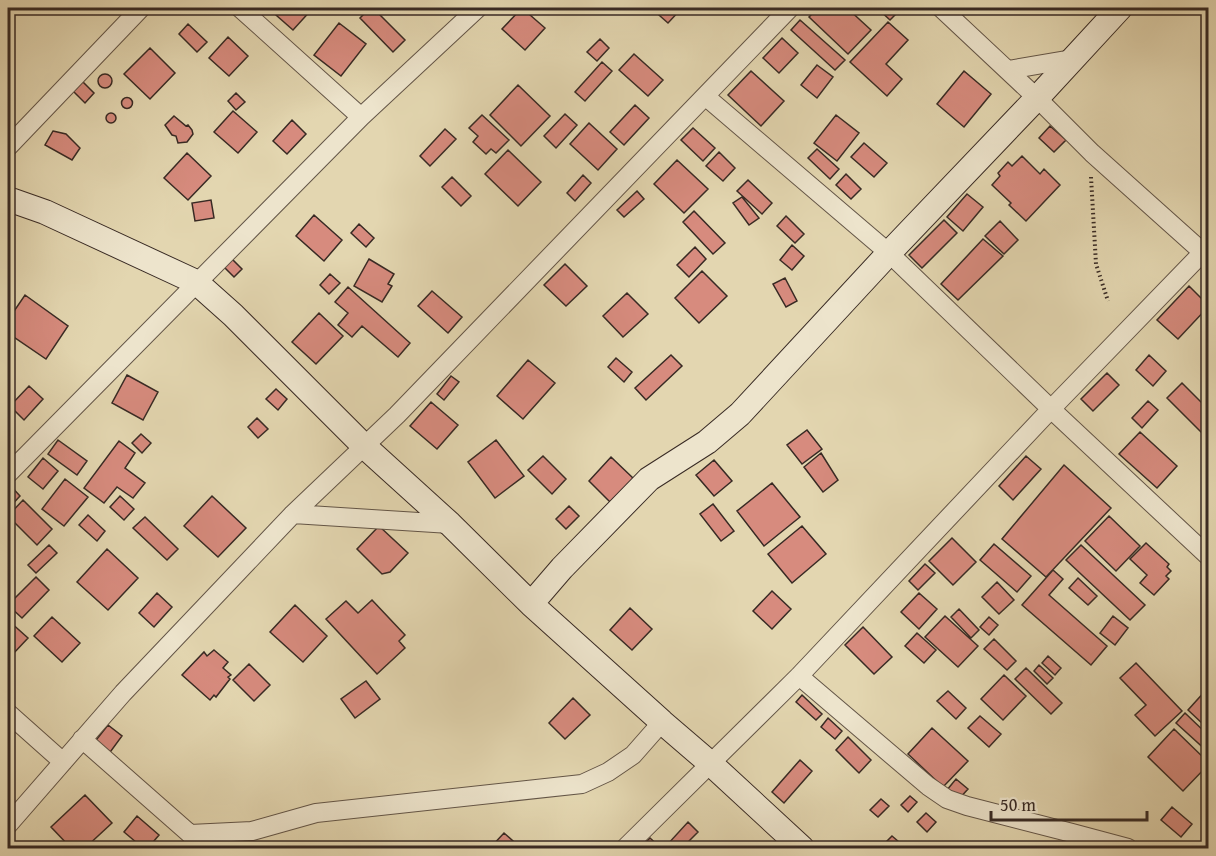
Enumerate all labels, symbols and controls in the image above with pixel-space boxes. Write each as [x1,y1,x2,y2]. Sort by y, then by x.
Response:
scale bar [991,784,1147,822]
text: 50 m [1000,791,1036,818]

